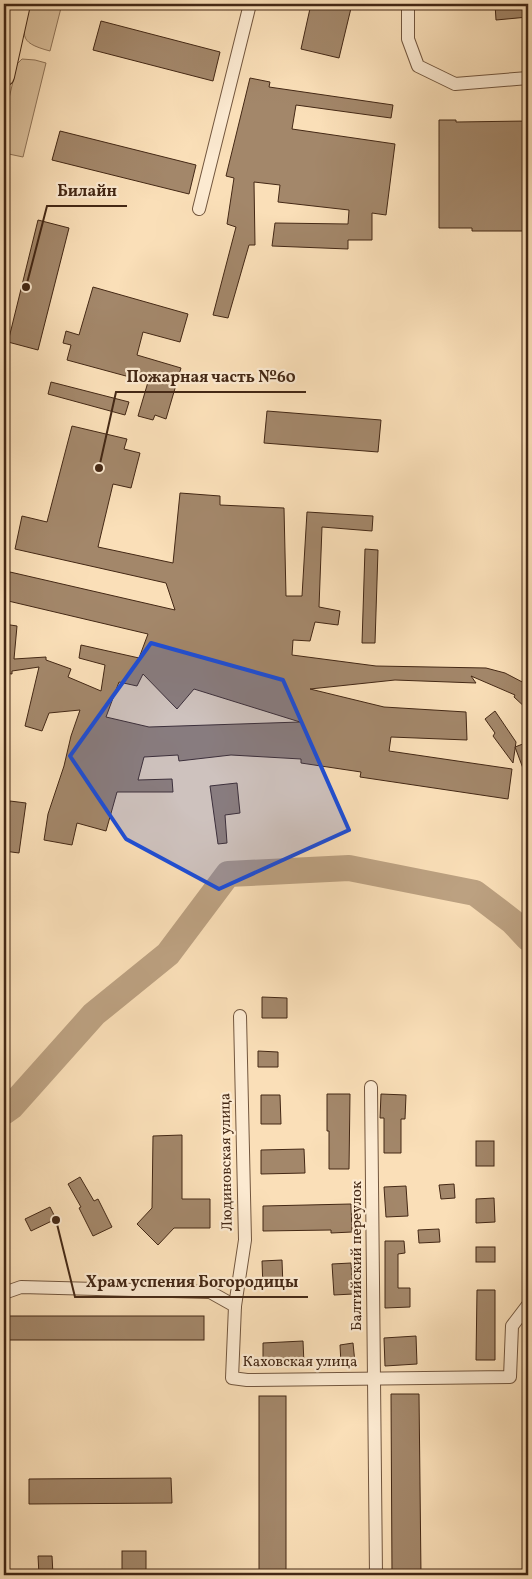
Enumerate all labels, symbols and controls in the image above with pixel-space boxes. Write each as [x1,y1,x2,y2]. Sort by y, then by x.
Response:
callout: Билайн [47,175,127,206]
text: Билайн [57,181,117,203]
callout: Пожарная часть №60 [116,361,306,392]
text: Пожарная часть №60 [126,367,296,389]
street label: Людиновская улица [215,1093,239,1231]
street label: Балтийский переулок [347,1181,368,1331]
callout: Храм успения Богородицы [75,1266,308,1297]
text: Храм успения Богородицы [86,1272,298,1294]
street label: Каховская улица [243,1352,357,1373]

